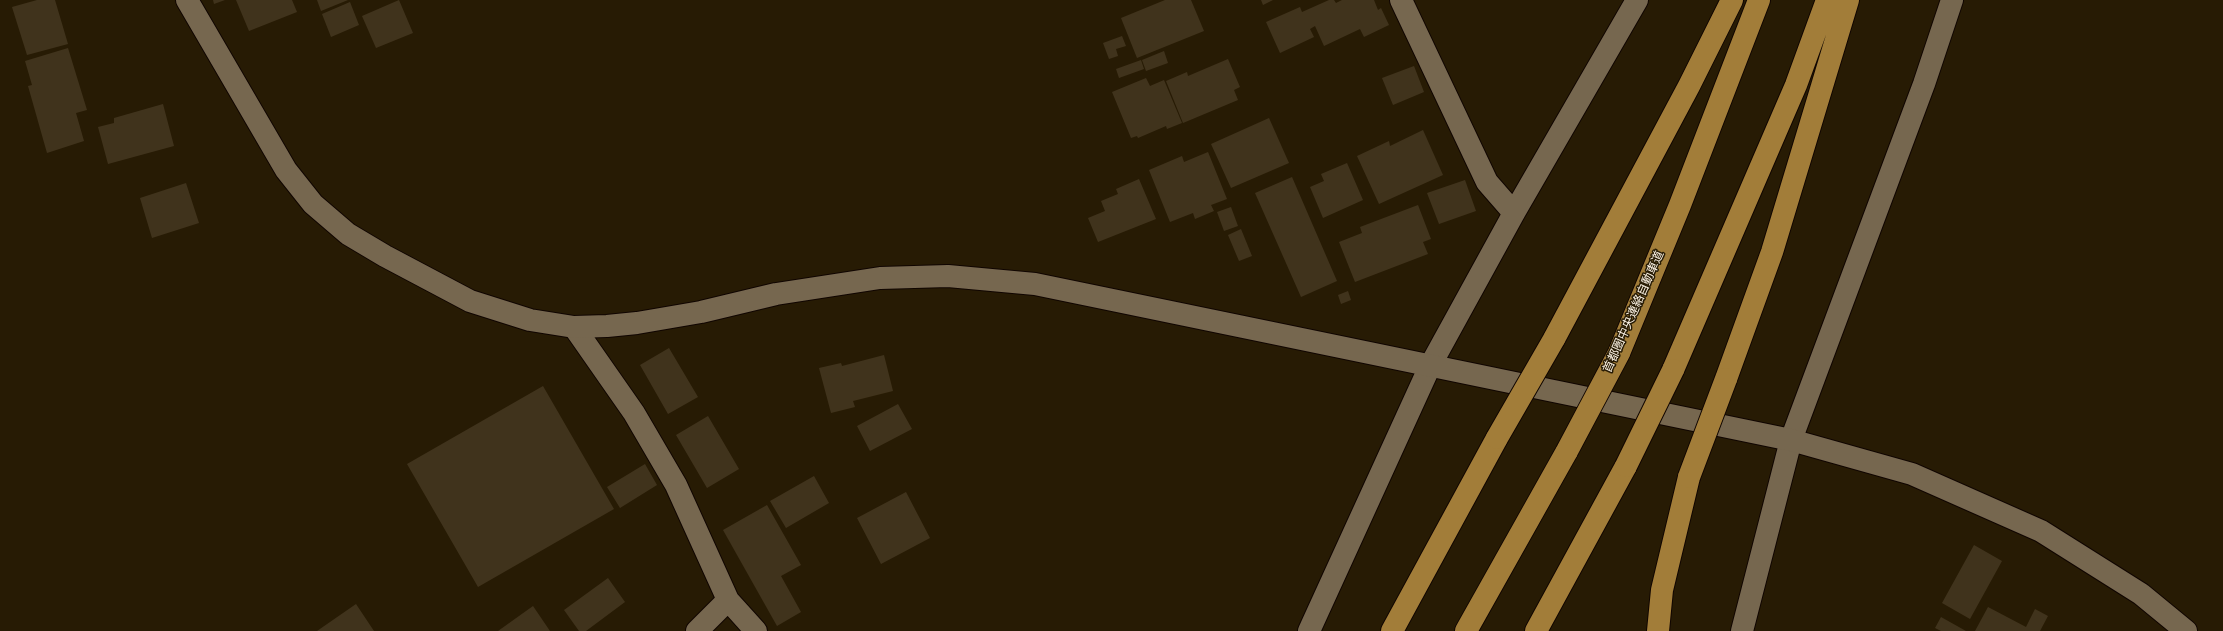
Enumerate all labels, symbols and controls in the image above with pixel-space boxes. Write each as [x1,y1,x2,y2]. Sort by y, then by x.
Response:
street label: 首都圏中央連絡自動車道 [1601,249,1667,375]

